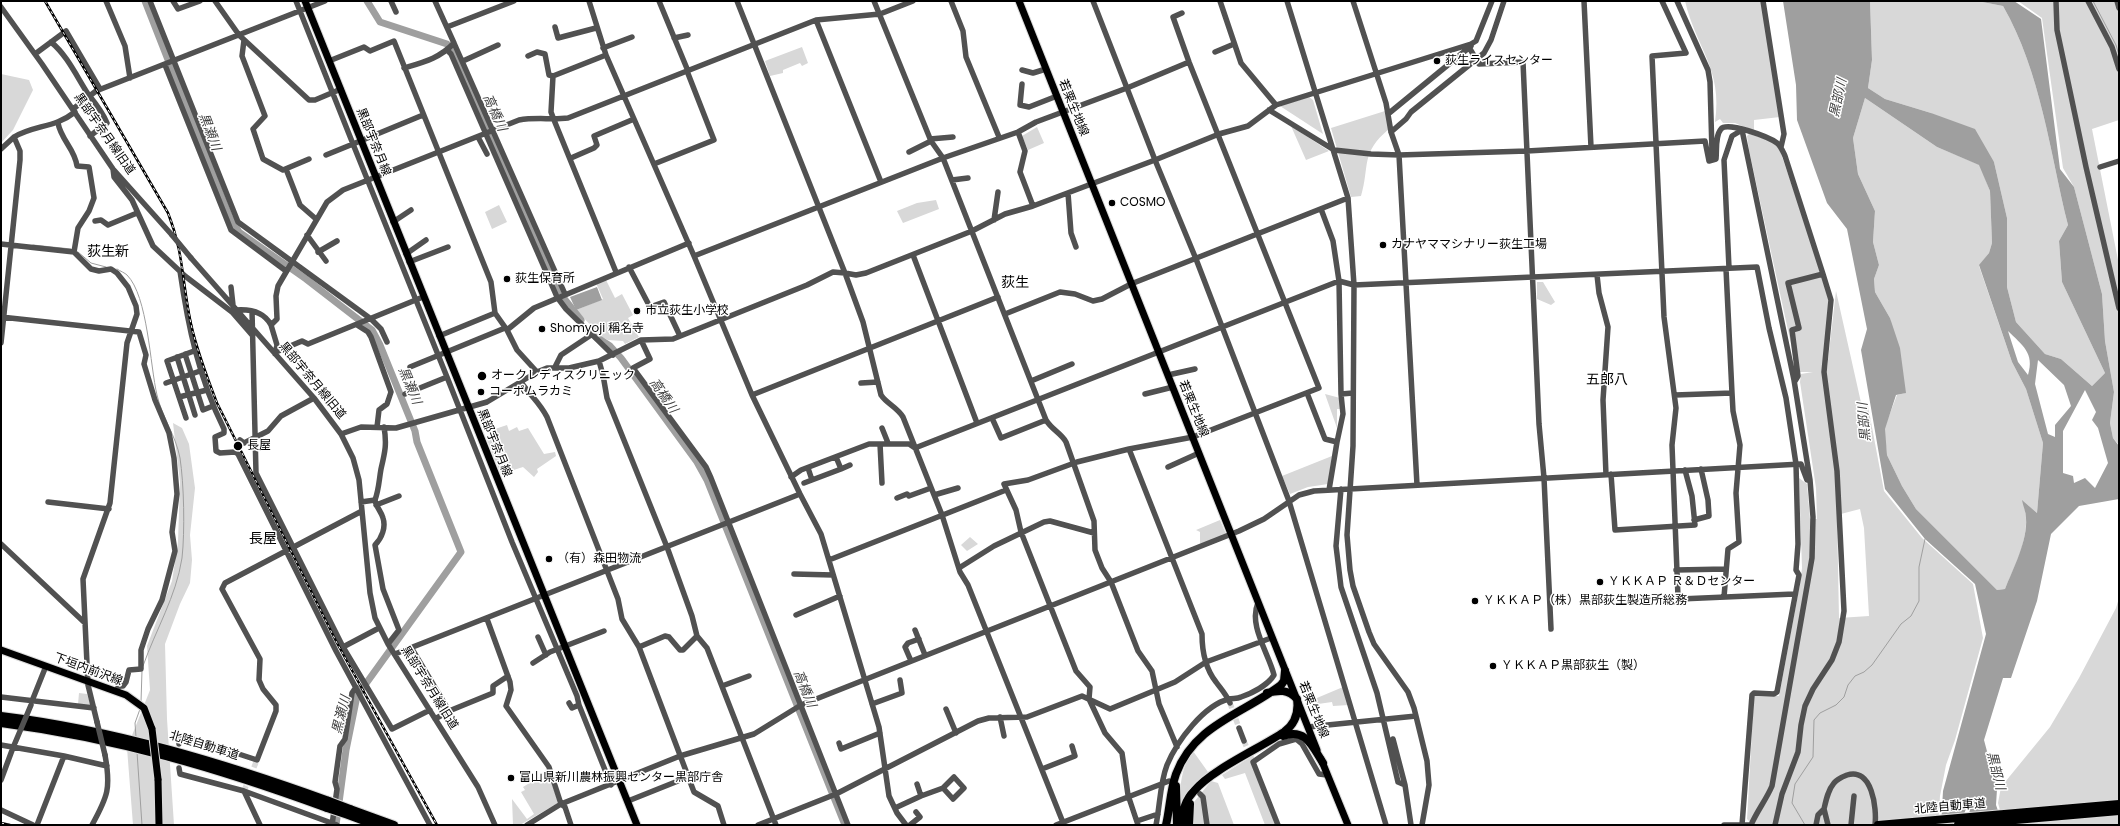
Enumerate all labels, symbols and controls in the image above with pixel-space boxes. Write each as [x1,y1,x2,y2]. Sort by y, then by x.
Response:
place label: 荻生ライスセンター [1445,54,1553,68]
marker: 荻生ライスセンター [1432,56,1442,66]
street label: 若栗生地線 [1055,77,1091,139]
water label: 黒部川 [1827,77,1851,119]
street label: 黒部宇奈月線旧道 [71,91,137,177]
water label: 高橋川 [479,92,509,134]
street label: 黒部宇奈月線 [353,106,393,178]
water label: 黒瀬川 [195,111,223,153]
place label: COSMO [1120,196,1166,210]
marker: COSMO [1107,198,1117,208]
place label: カナヤママシナリー荻生工場 [1391,238,1547,252]
marker: カナヤママシナリー荻生工場 [1378,240,1388,250]
district label: 荻生新 [87,244,129,260]
place label: 荻生保育所 [515,272,575,286]
marker: 荻生保育所 [502,274,512,284]
district label: 荻生 [1001,275,1029,291]
place label: 市立荻生小学校 [645,304,729,318]
marker: 市立荻生小学校 [632,306,642,316]
place label: Shomyoji 稱名寺 [550,322,644,336]
marker: Shomyoji 稱名寺 [537,324,547,334]
street label: 黒部宇奈月線旧道 [276,340,348,422]
water label: 黒瀬川 [394,365,424,407]
place label: オークレディスクリニック [491,369,635,383]
marker: オークレディスクリニック [476,370,488,382]
district label: 五郎八 [1586,372,1628,388]
water label: 高橋川 [645,376,681,416]
street label: 若栗生地線 [1175,378,1211,440]
place label: コーポムラカミ [489,385,573,399]
marker: コーポムラカミ [476,387,486,397]
water label: 黒部川 [1856,402,1874,442]
street label: 黒部宇奈月線 [474,407,514,479]
place label: 長屋 [247,439,271,453]
marker: 長屋 [232,440,244,452]
district label: 長屋 [249,531,277,547]
place label: （有）森田物流 [557,552,641,566]
marker: （有）森田物流 [544,554,554,564]
place label: ＹＫＫＡＰ Ｒ＆Ｄセンター [1608,575,1755,589]
marker: ＹＫＫＡＰ Ｒ＆Ｄセンター [1595,577,1605,587]
place label: ＹＫＫＡＰ（株）黒部荻生製造所総務 [1483,594,1687,608]
marker: ＹＫＫＡＰ（株）黒部荻生製造所総務 [1470,596,1480,606]
street label: 黒部宇奈月線旧道 [397,643,461,733]
street label: 下垣内前沢線 [52,651,124,689]
place label: ＹＫＫＡＰ黒部荻生（製） [1501,659,1645,673]
marker: ＹＫＫＡＰ黒部荻生（製） [1488,661,1498,671]
water label: 高橋川 [789,668,819,710]
street label: 若栗生地線 [1295,679,1331,741]
water label: 黒瀬川 [330,694,354,736]
street label: 北陸自動車道 [167,729,241,763]
water label: 黒部川 [1983,750,2007,792]
place label: 富山県新川農林振興センター黒部庁舎 [519,771,723,785]
marker: 富山県新川農林振興センター黒部庁舎 [506,773,516,783]
street label: 北陸自動車道 [1914,797,1986,817]

